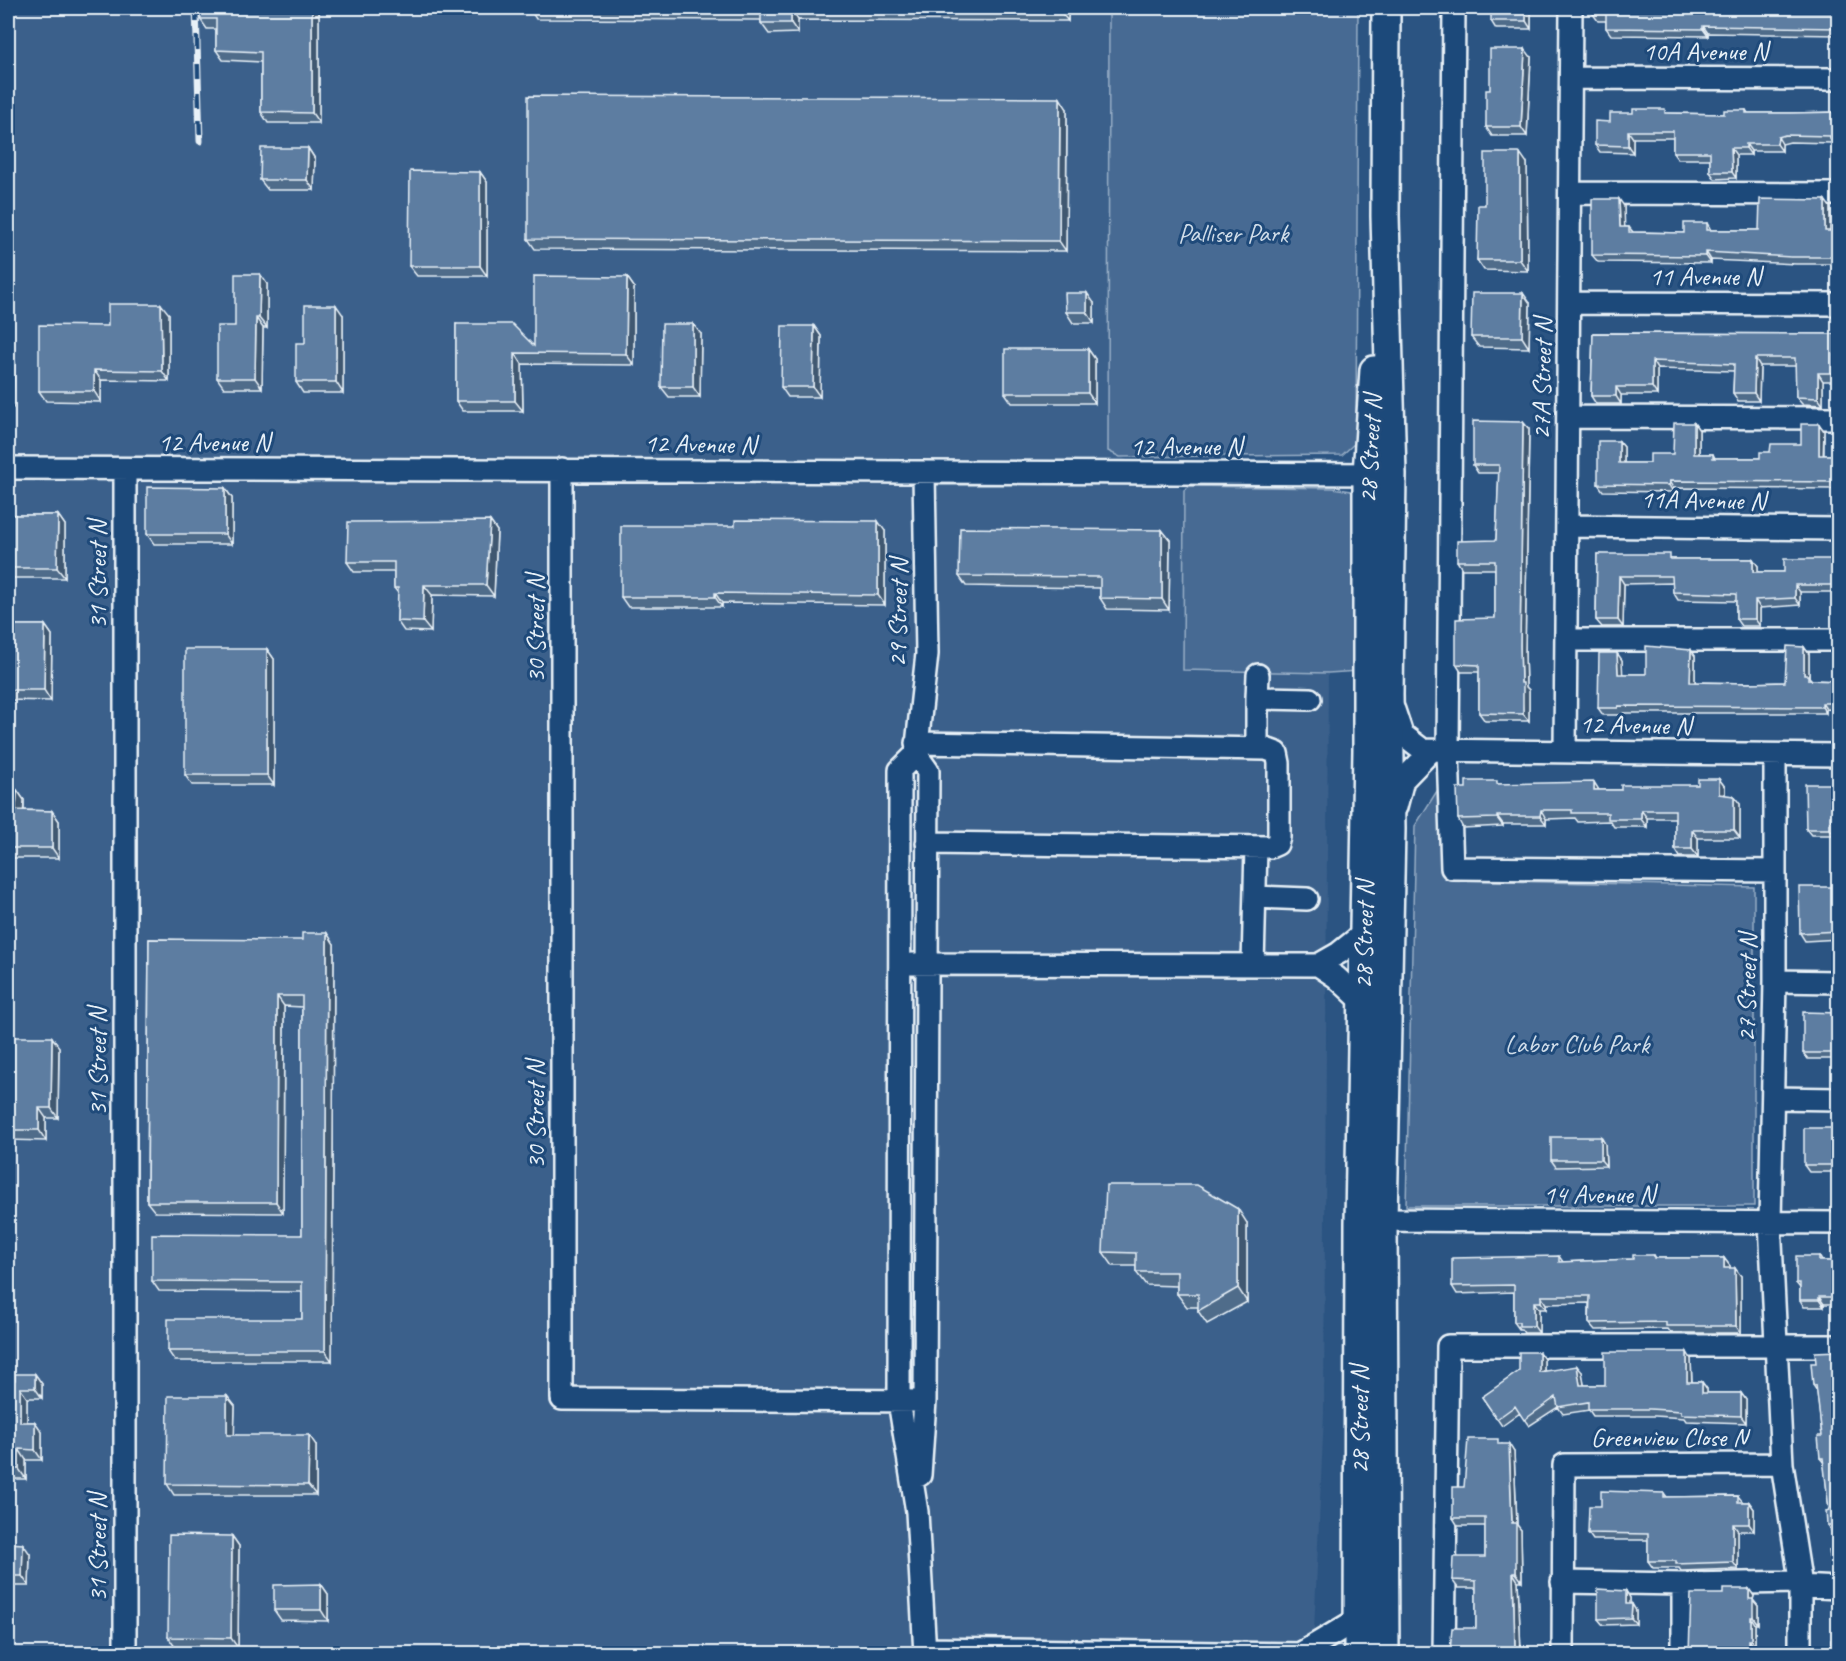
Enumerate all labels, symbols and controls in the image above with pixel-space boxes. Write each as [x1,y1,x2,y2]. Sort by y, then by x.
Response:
street label: 10A Avenue N [1643,35,1772,68]
park label: Palliser Park [1178,217,1291,250]
street label: 11 Avenue N [1649,260,1765,293]
street label: 27A Street N [1524,314,1560,440]
street label: 28 Street N [1351,390,1390,504]
street label: 12 Avenue N [158,426,274,459]
street label: 12 Avenue N [644,427,760,462]
street label: 12 Avenue N [1130,430,1246,463]
street label: 11A Avenue N [1640,482,1770,518]
street label: 31 Street N [81,516,114,629]
street label: 29 Street N [881,554,916,667]
street label: 30 Street N [519,570,552,683]
street label: 12 Avenue N [1579,708,1695,743]
street label: 28 Street N [1347,876,1382,989]
street label: 27 Street N [1730,929,1765,1042]
street label: 31 Street N [81,1003,114,1116]
park label: Labor Club Park [1505,1028,1652,1061]
street label: 30 Street N [519,1056,552,1169]
street label: 14 Avenue N [1543,1178,1659,1211]
street label: 28 Street N [1343,1361,1376,1474]
street label: Greenview Close N [1591,1421,1751,1454]
street label: 31 Street N [81,1489,114,1602]

